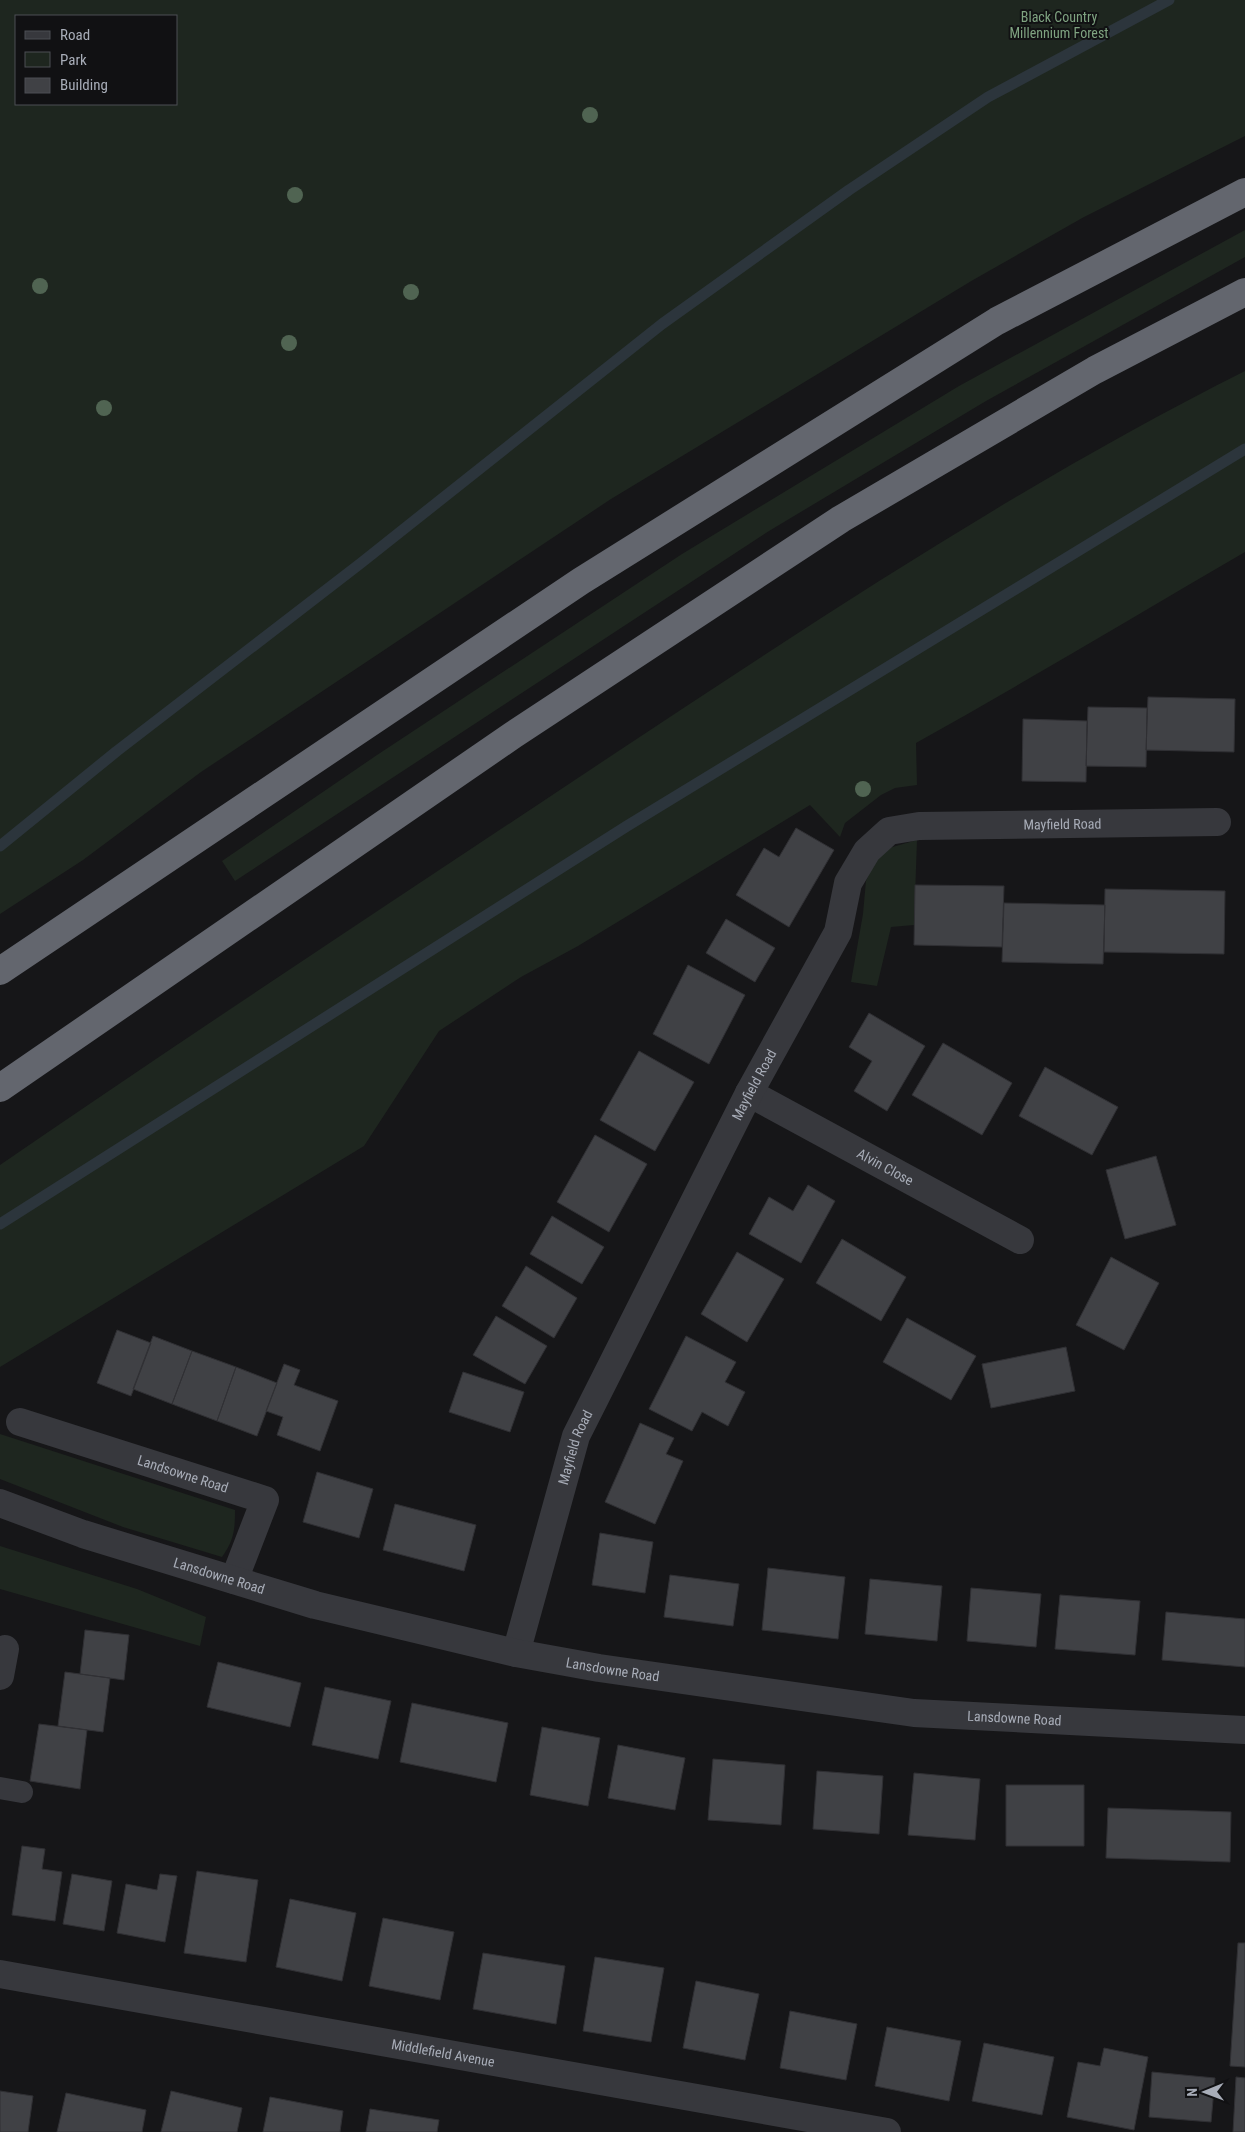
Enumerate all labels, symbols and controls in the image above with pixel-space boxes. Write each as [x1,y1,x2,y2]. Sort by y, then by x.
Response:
park label: Black Country Millennium Forest [1010,9,1108,41]
legend [15,15,178,105]
text: Road [60,26,90,44]
text: Park [60,51,87,69]
text: Building [60,76,108,94]
street label: Mayfield Road [1023,816,1101,833]
street label: Mayfield Road [729,1047,780,1123]
street label: Alvin Close [854,1145,917,1189]
street label: Mayfield Road [555,1408,596,1486]
street label: Landsowne Road [136,1452,230,1496]
street label: Lansdowne Road [172,1554,267,1597]
street label: Lansdowne Road [565,1654,660,1685]
street label: Lansdowne Road [967,1708,1062,1729]
street label: Middlefield Avenue [390,2036,496,2070]
north arrow [1180,2067,1230,2117]
text: N [1184,2088,1200,2097]

